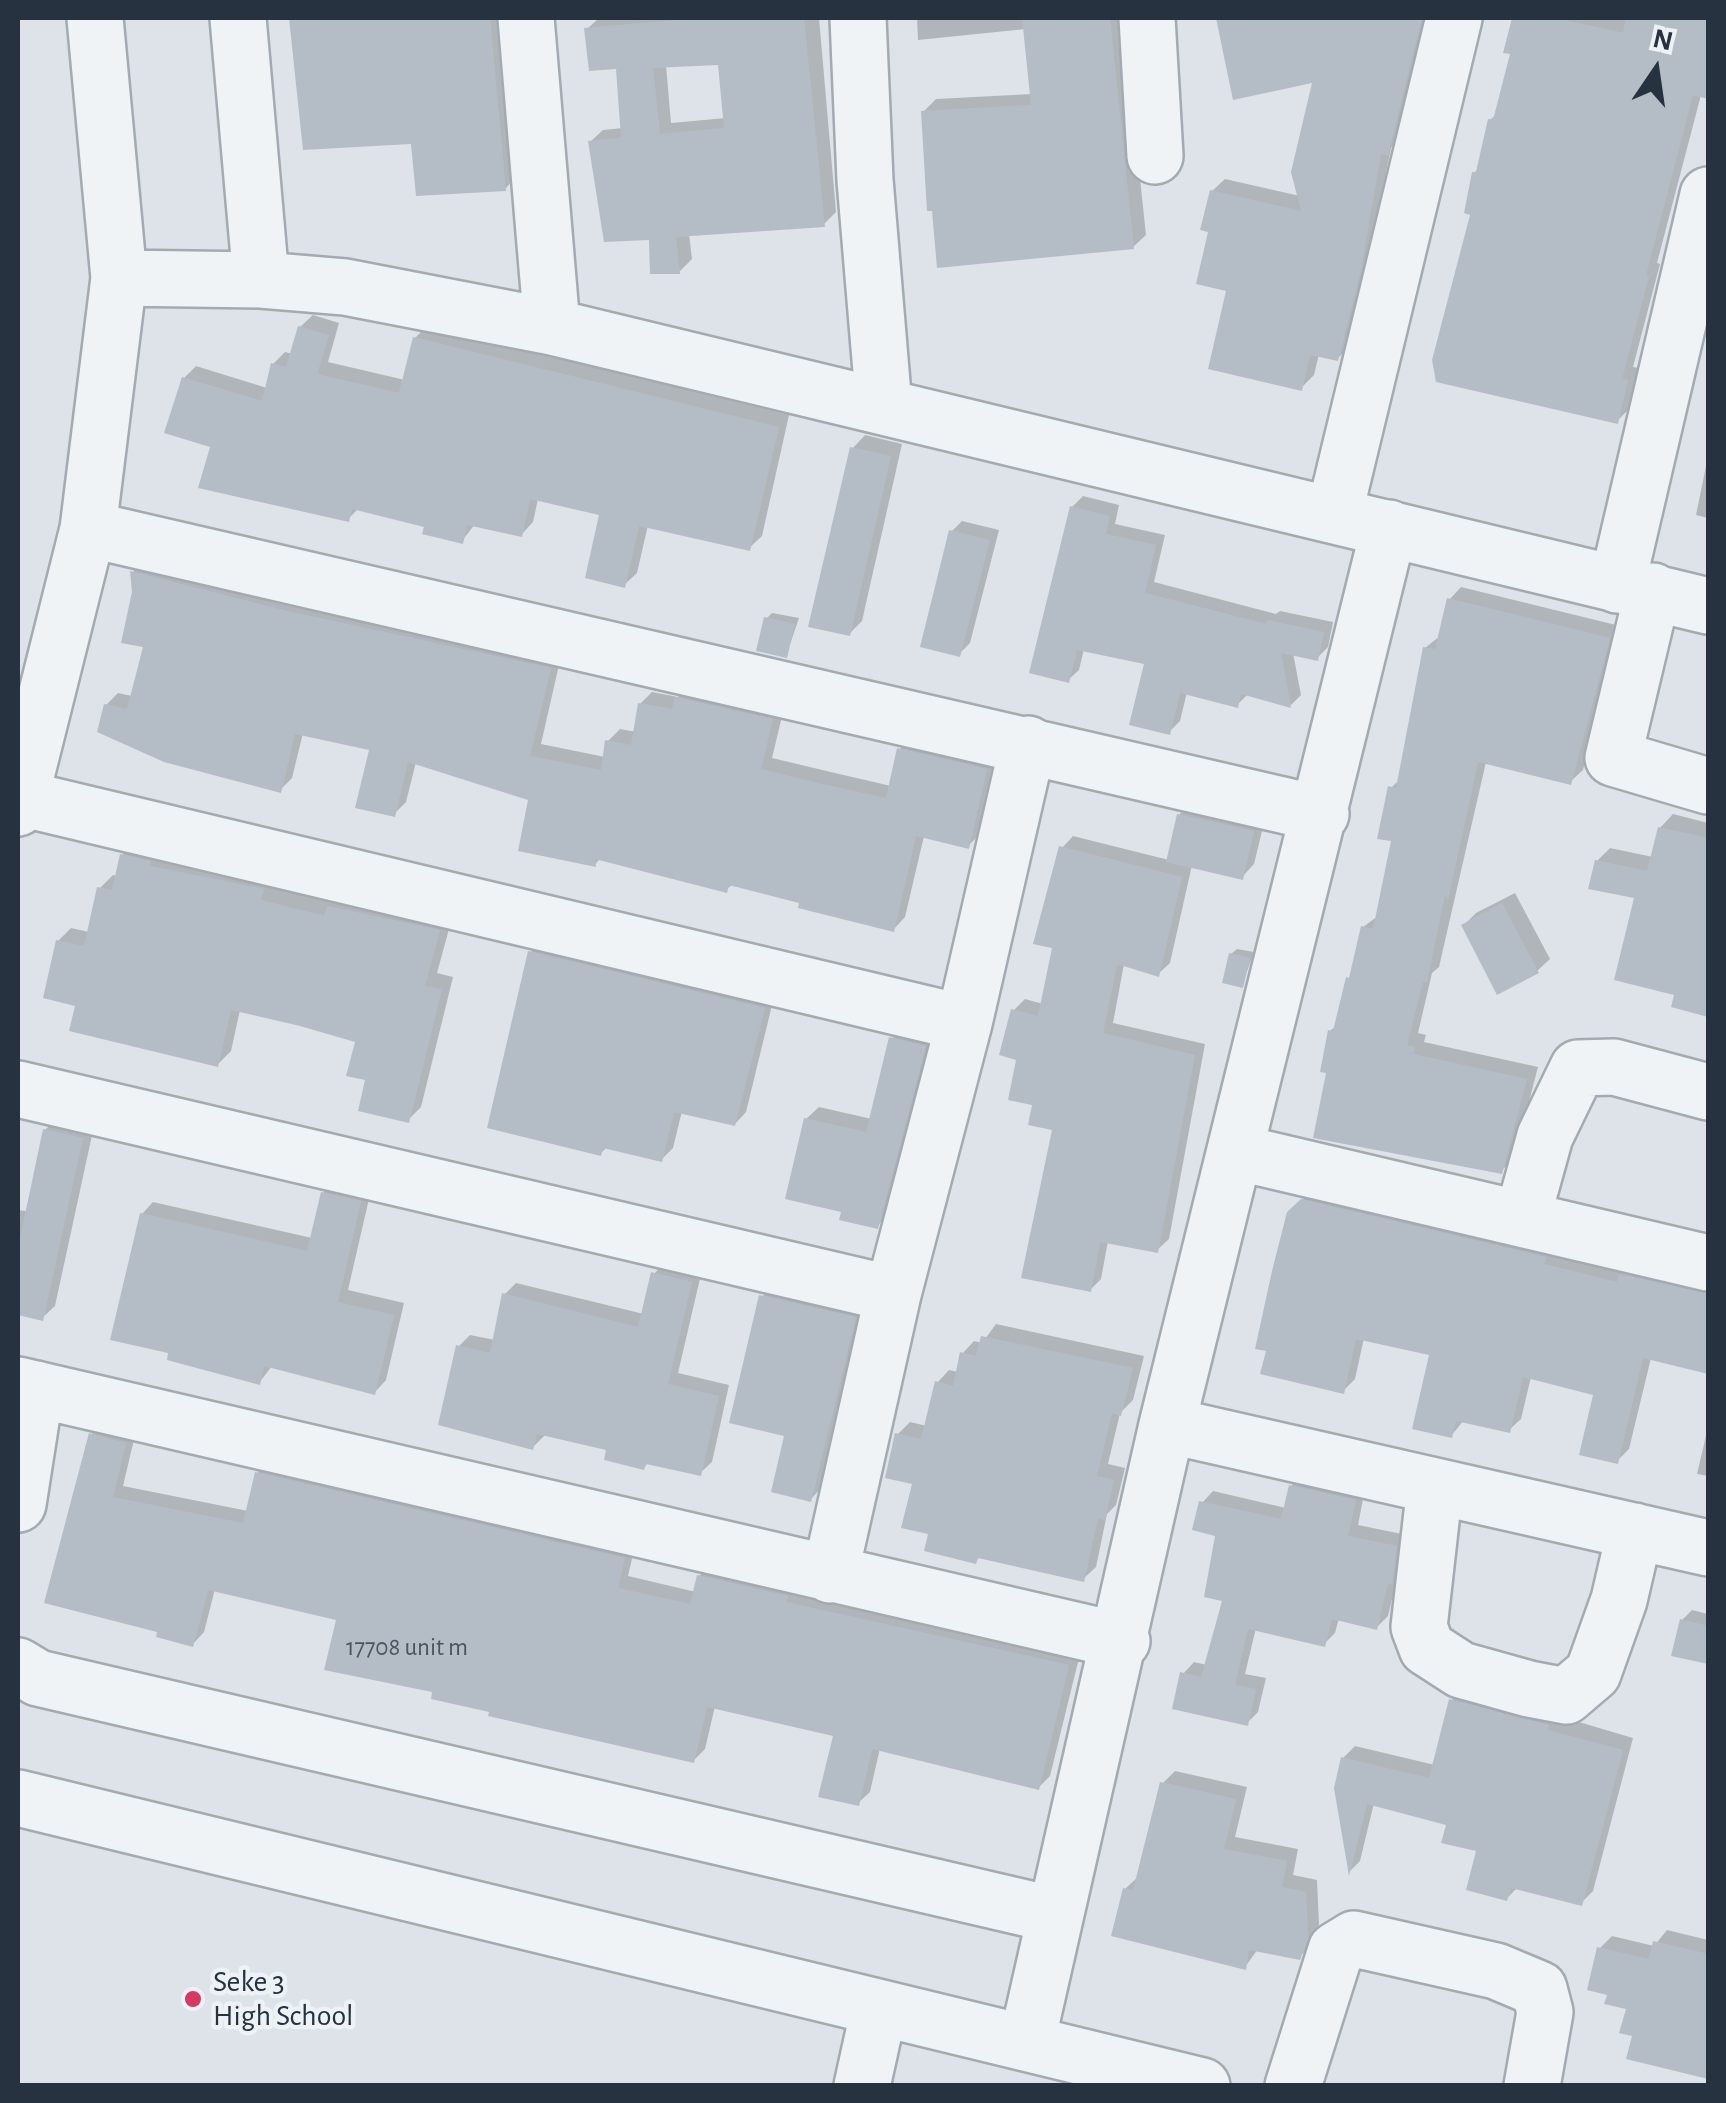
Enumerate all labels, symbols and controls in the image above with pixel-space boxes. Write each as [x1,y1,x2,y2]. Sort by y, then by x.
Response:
north arrow [1606,20,1706,120]
text: N [1650,25,1675,57]
house number: 17708 unit m [346,1632,468,1662]
place label: Seke 3 High School [213,1964,354,2034]
marker: Seke 3 High School [182,1988,204,2010]

